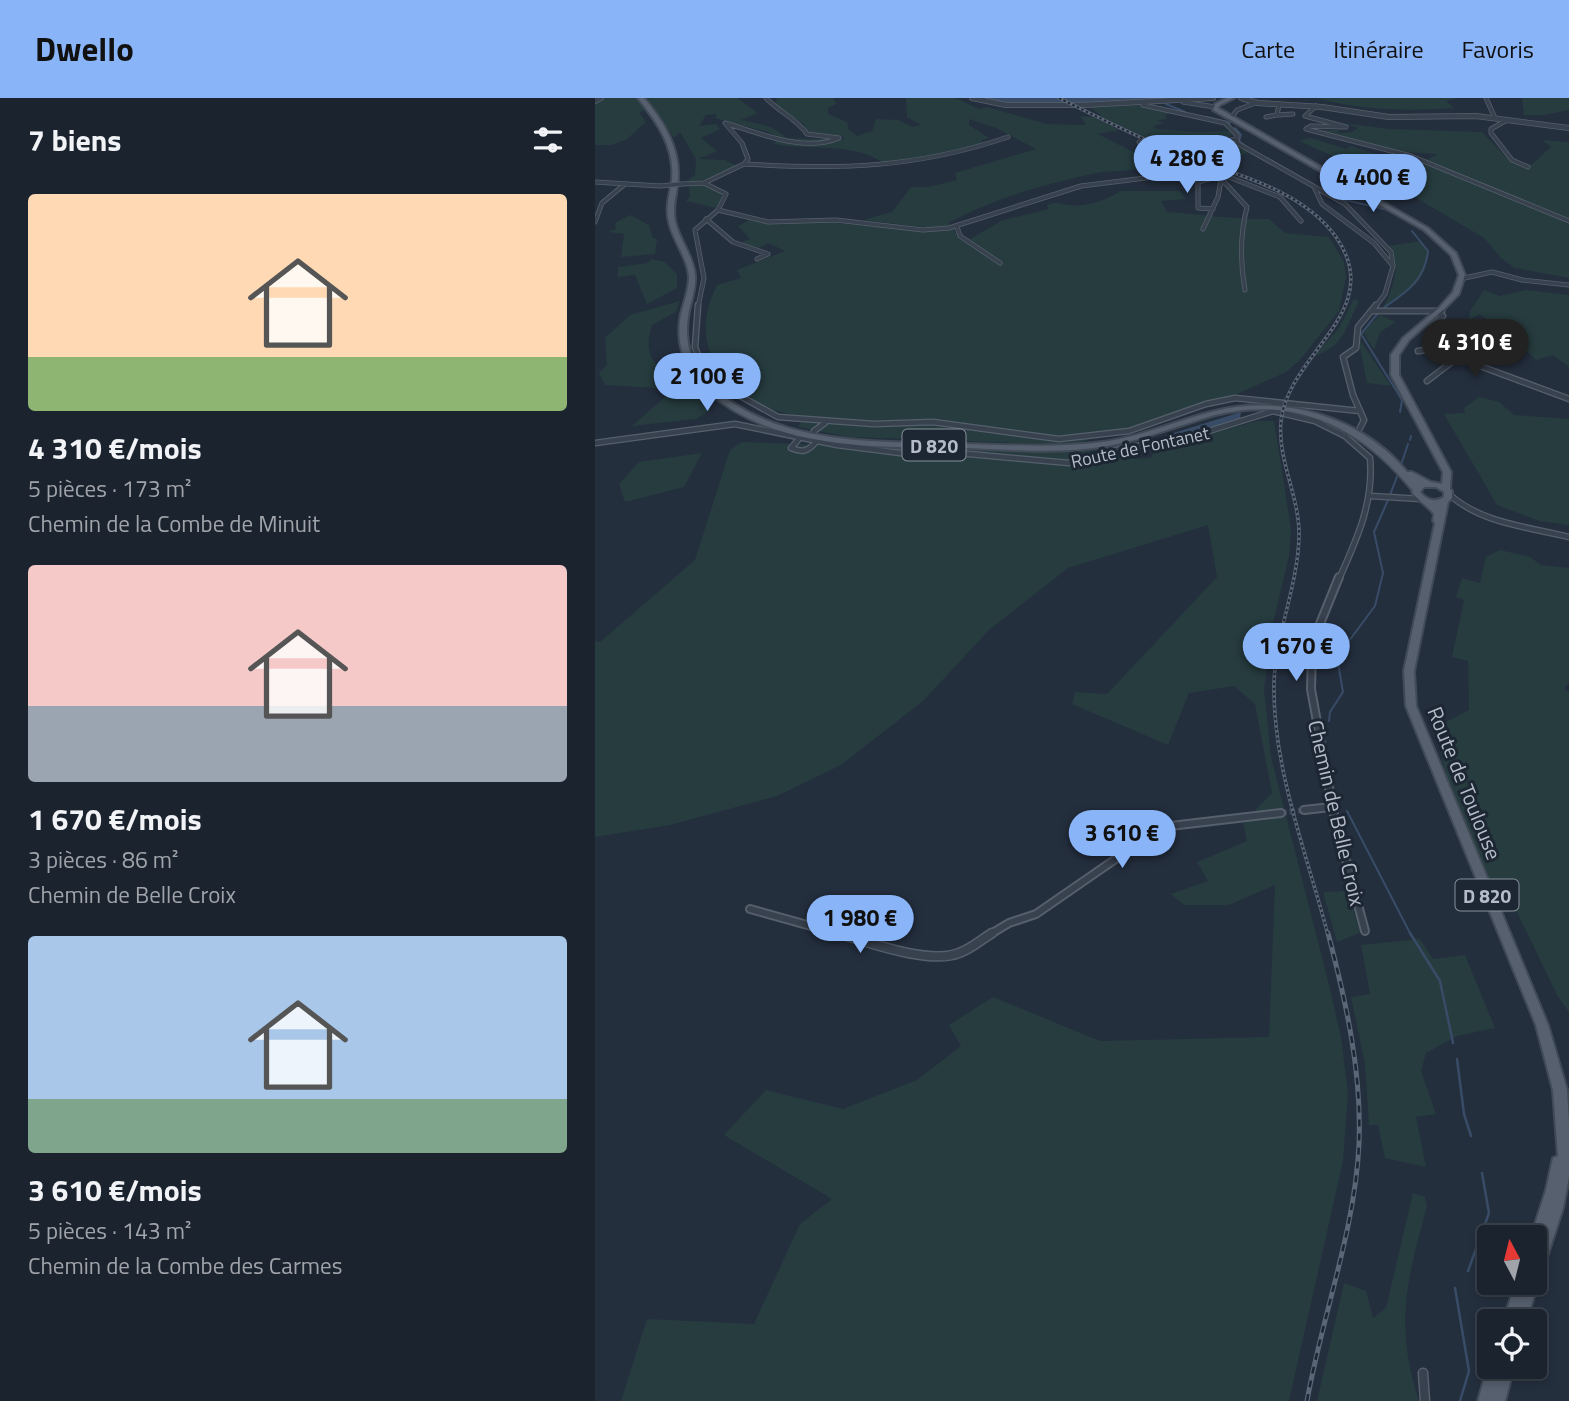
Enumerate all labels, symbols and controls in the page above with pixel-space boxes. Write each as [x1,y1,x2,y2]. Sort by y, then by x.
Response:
text: Dwello [35,24,134,74]
text: Carte [1241,31,1295,67]
text: Itinéraire [1333,31,1424,67]
text: Favoris [1462,31,1534,67]
text: 7 biens [28,117,122,163]
icon: filters [529,121,567,159]
pin: 4 280 € [1122,136,1252,195]
text: 4 280 € [1150,140,1224,175]
pin: 4 400 € [1308,155,1438,214]
text: 4 400 € [1336,159,1410,194]
icon: home [235,240,361,366]
pin: 4 310 € [1410,320,1540,379]
text: 4 310 € [1438,324,1512,359]
pin: 2 100 € [642,354,772,413]
text: 2 100 € [670,358,744,393]
street label: Route de Fontanet [1068,419,1212,475]
text: 4 310 €/mois [28,425,202,471]
road number: D 820 [903,430,965,460]
text: 5 pièces · 173 m² [28,471,191,506]
text: Chemin de la Combe de Minuit [28,506,320,541]
icon: home [235,611,361,737]
pin: 1 670 € [1231,624,1361,683]
text: 1 670 € [1259,628,1333,663]
street label: Route de Toulouse [1420,702,1510,864]
street label: Chemin de Belle Croix [1300,717,1374,910]
text: 1 670 €/mois [28,796,202,842]
pin: 3 610 € [1057,810,1187,870]
text: 3 610 € [1085,815,1159,850]
text: 3 pièces · 86 m² [28,842,179,877]
text: Chemin de Belle Croix [28,877,236,912]
road number: D 820 [1455,880,1519,910]
pin: 1 980 € [795,896,925,955]
text: 1 980 € [823,900,897,935]
icon: home [235,982,361,1108]
text: 3 610 €/mois [28,1167,202,1213]
text: 5 pièces · 143 m² [28,1213,191,1248]
north arrow [1477,1225,1547,1295]
map controls [1477,1225,1547,1379]
text: Chemin de la Combe des Carmes [28,1248,342,1283]
button: locate [1477,1309,1547,1379]

